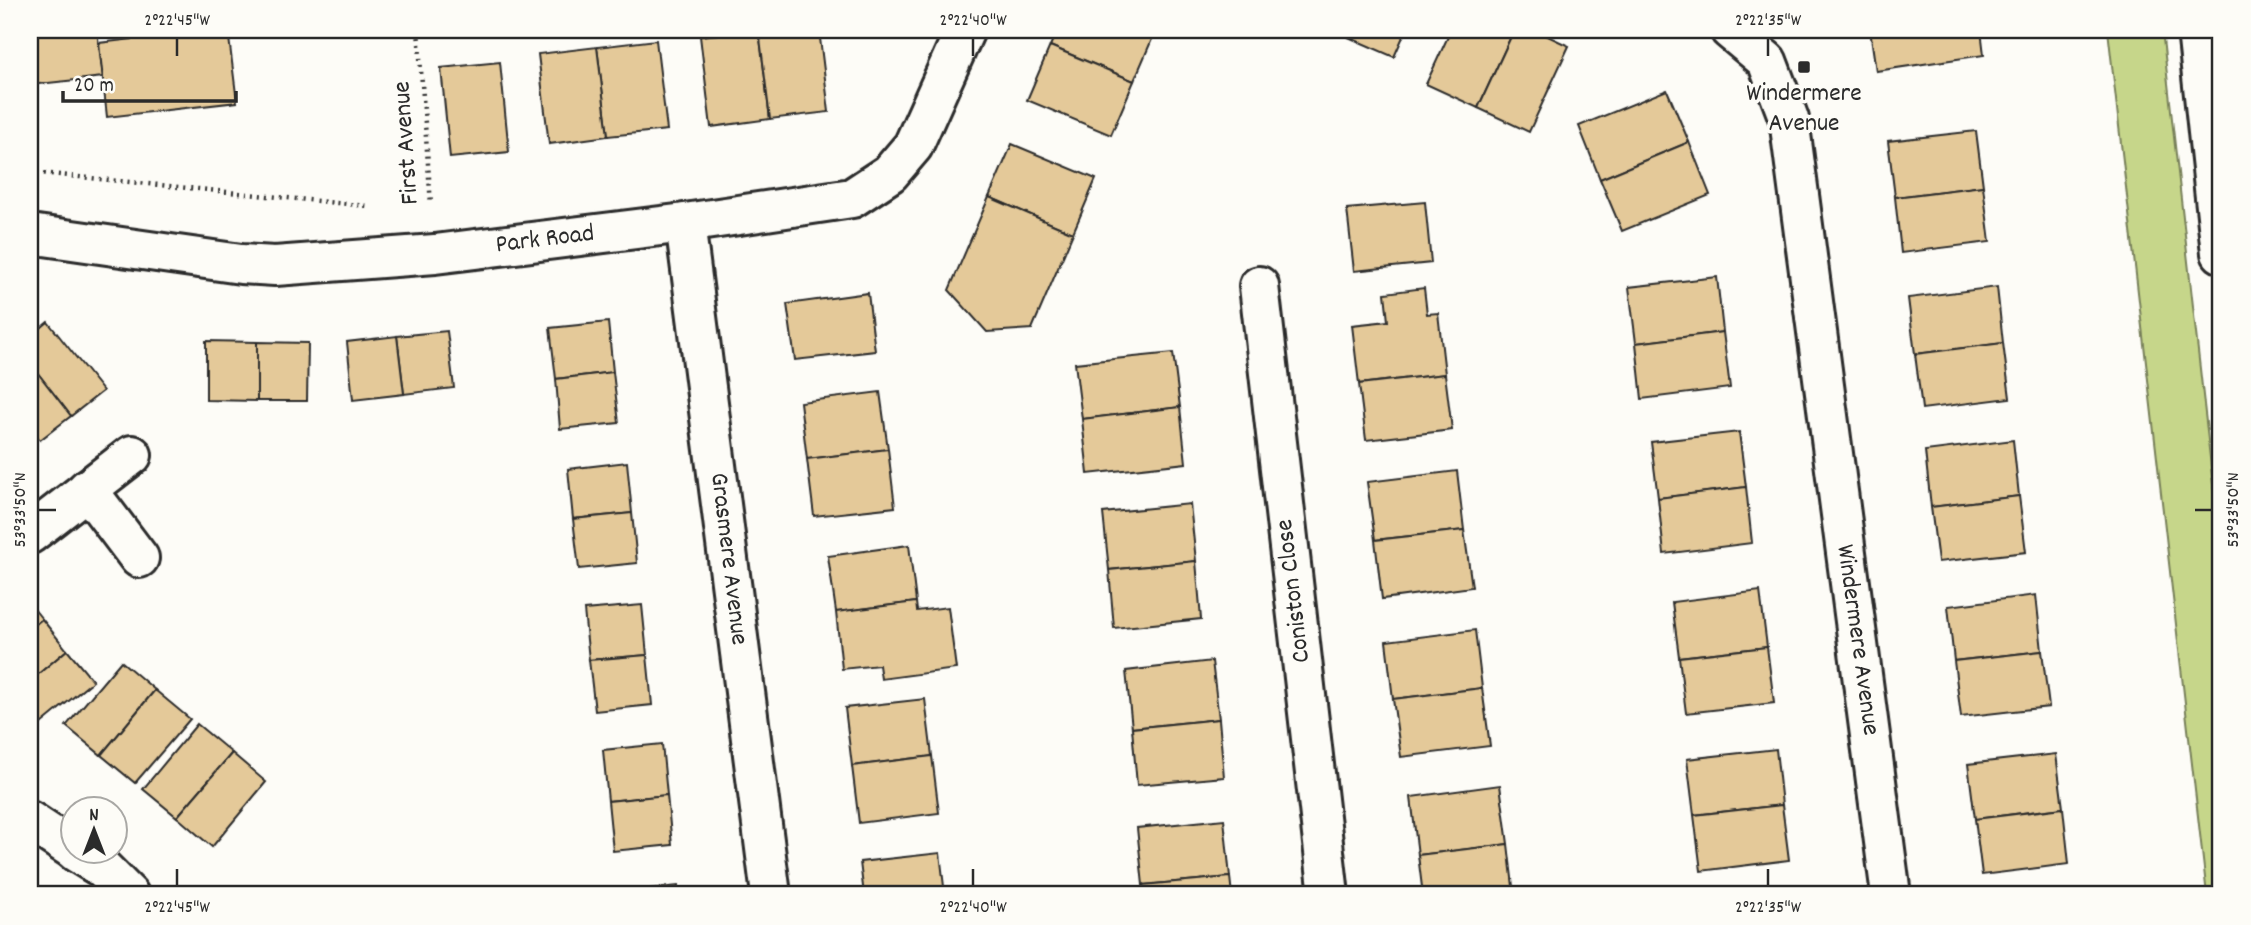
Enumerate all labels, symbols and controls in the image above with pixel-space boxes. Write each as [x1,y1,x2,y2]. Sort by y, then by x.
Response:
text: 2°22'45"W [144,9,210,34]
text: 2°22'40"W [940,9,1007,34]
text: 2°22'35"W [1735,9,1802,34]
marker: Windermere Avenue [1796,59,1812,75]
scale bar [63,60,236,104]
text: 20 m [74,72,114,102]
place label: Windermere Avenue [1746,76,1862,143]
street label: First Avenue [384,80,430,206]
street label: Park Road [494,216,596,264]
street label: Grasmere Avenue [699,471,757,647]
text: 53°33'50"N [9,472,34,548]
text: 53°33'50"N [2222,472,2247,548]
street label: Coniston Close [1267,517,1321,665]
street label: Windermere Avenue [1825,542,1889,738]
north arrow [60,796,130,866]
text: N [89,803,99,830]
text: 2°22'45"W [144,896,210,921]
text: 2°22'40"W [940,896,1007,921]
text: 2°22'35"W [1735,896,1802,921]

